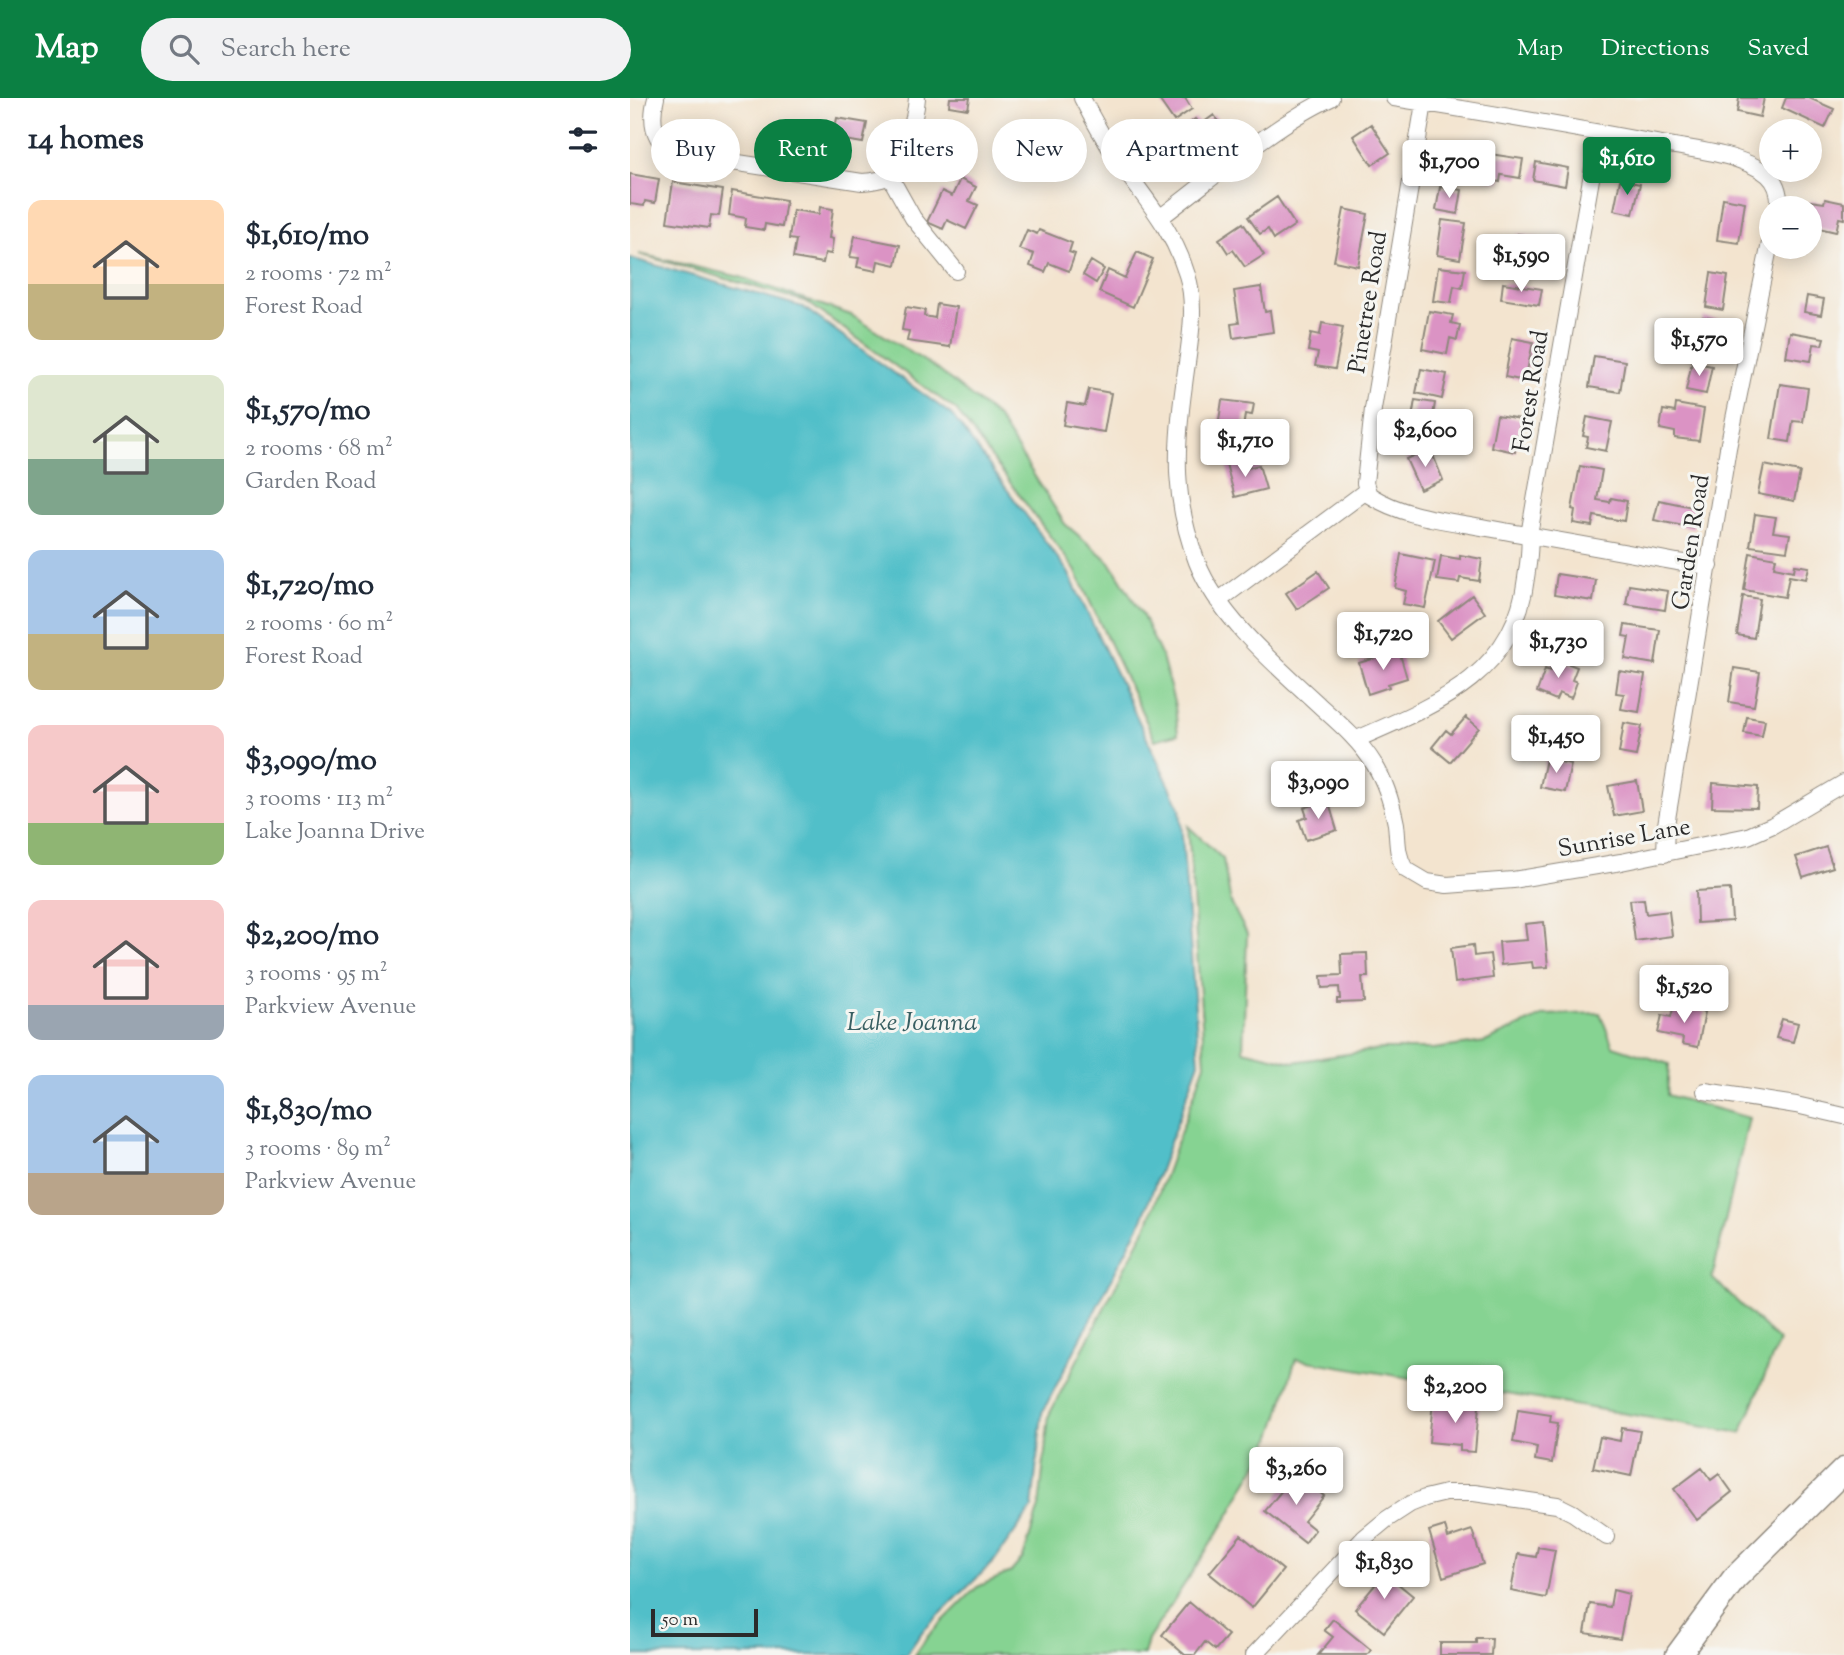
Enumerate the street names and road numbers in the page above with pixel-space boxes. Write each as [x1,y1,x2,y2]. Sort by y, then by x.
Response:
street label: Pinetree Road [1341,228,1397,376]
street label: Forest Road [1506,328,1558,455]
street label: Garden Road [1664,472,1720,613]
street label: Sunrise Lane [1555,811,1693,867]

